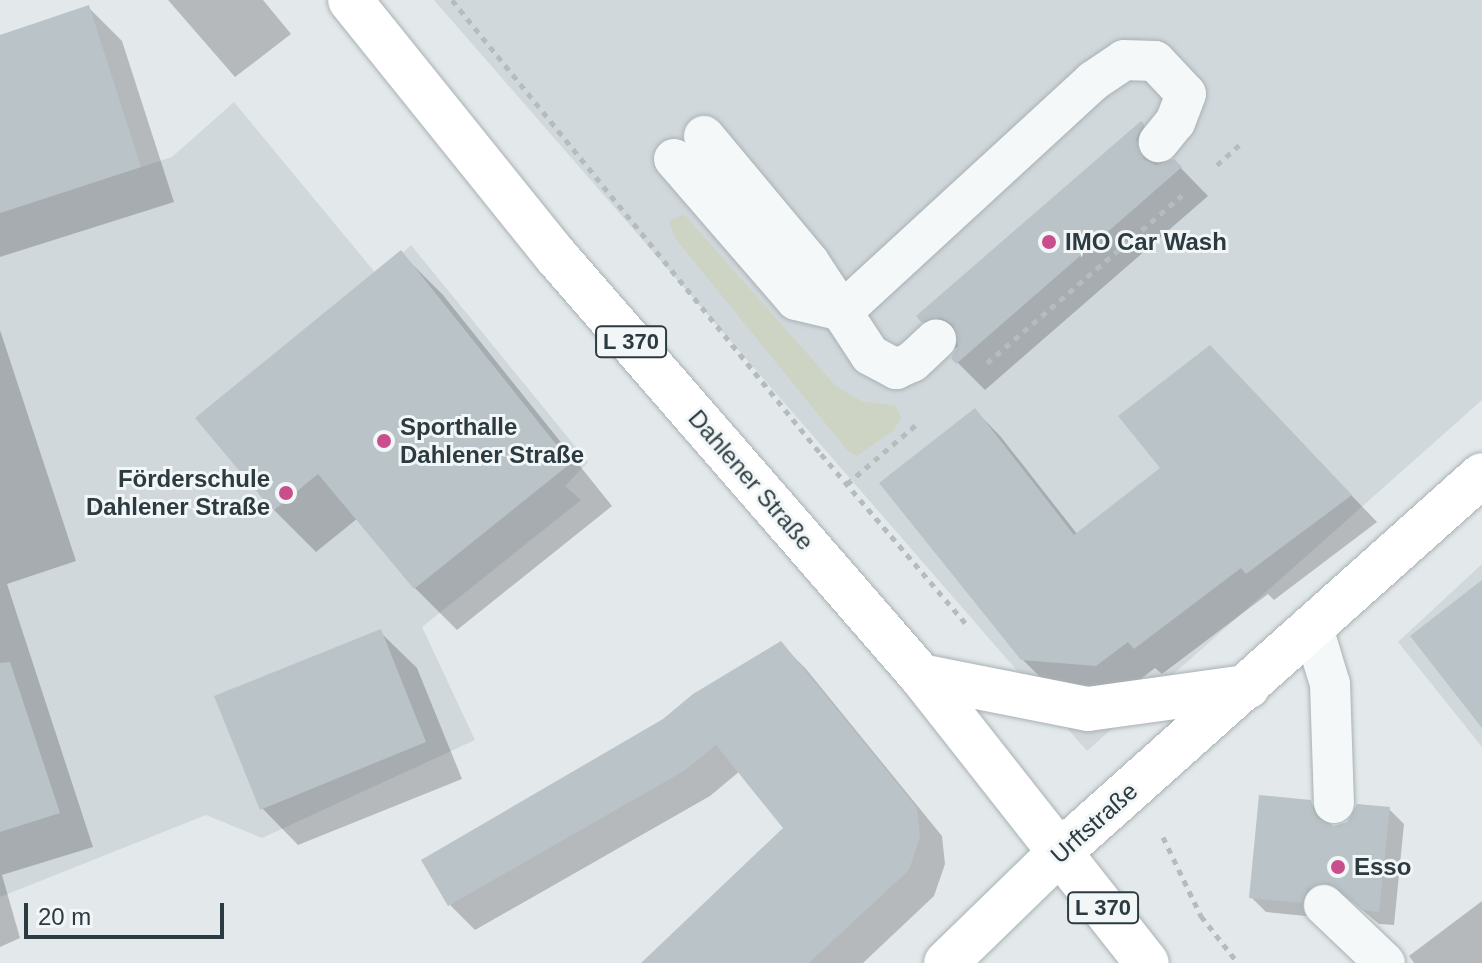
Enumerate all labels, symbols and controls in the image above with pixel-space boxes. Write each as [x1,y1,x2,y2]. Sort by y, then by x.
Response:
place label: IMO Car Wash [1065,228,1227,256]
marker: IMO Car Wash [1040,233,1058,251]
road number: L 370 [593,324,669,360]
street label: Dahlener Straße [682,404,820,556]
place label: Sporthalle Dahlener Straße [400,413,584,469]
marker: Sporthalle Dahlener Straße [375,432,393,450]
place label: Förderschule Dahlener Straße [86,465,270,521]
marker: Förderschule Dahlener Straße [277,484,295,502]
street label: Urftstraße [1045,777,1143,869]
place label: Esso [1354,853,1411,881]
marker: Esso [1329,858,1347,876]
scale bar [28,887,228,937]
road number: L 370 [1065,890,1141,926]
text: 20 m [38,903,91,930]

